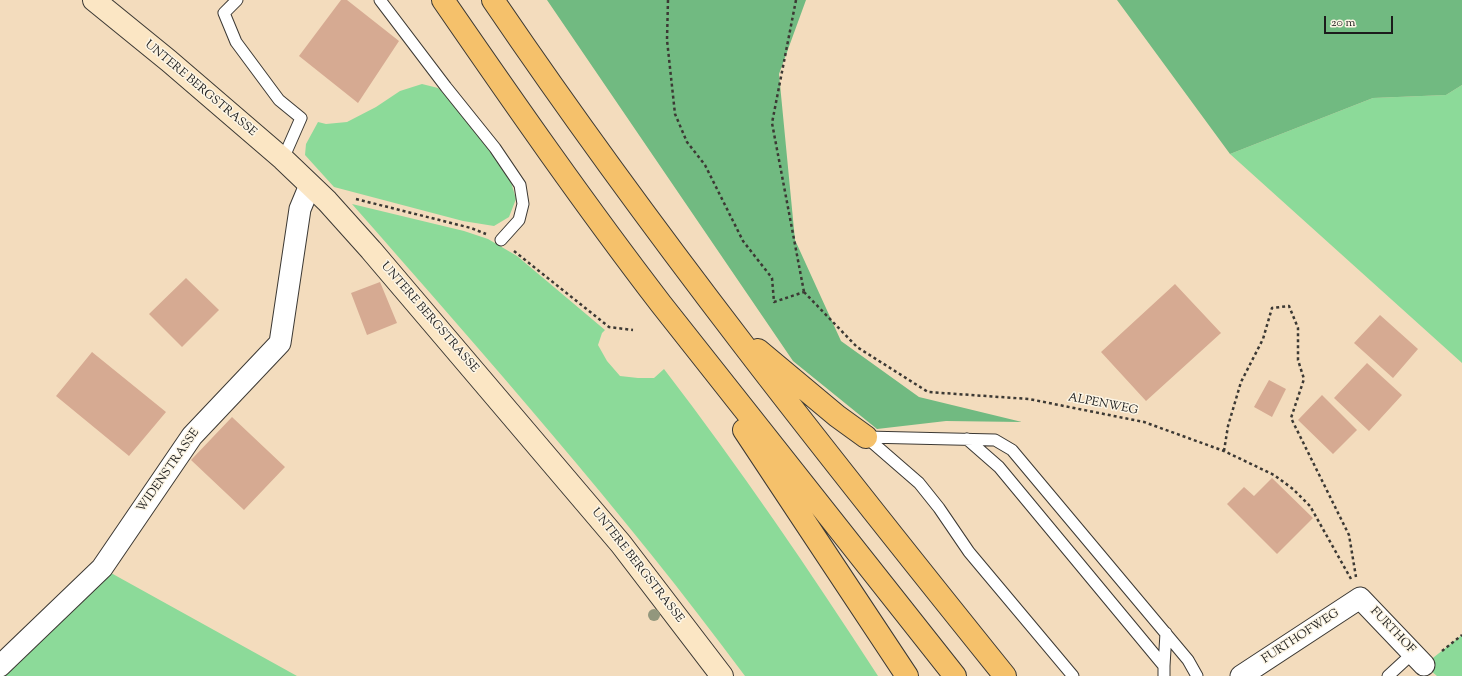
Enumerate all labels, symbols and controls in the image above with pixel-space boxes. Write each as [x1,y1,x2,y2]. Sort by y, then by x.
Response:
scale bar [1326,8,1395,34]
text: 20 m [1331,14,1355,32]
street label: UNTERE BERGSTRASSE [141,38,259,140]
street label: UNTERE BERGSTRASSE [377,260,481,376]
street label: ALPENWEG [1067,391,1139,419]
street label: WIDENSTRASSE [135,426,203,516]
street label: UNTERE BERGSTRASSE [588,506,686,626]
street label: FURTHOF [1366,605,1418,657]
street label: FURTHOFWEG [1260,607,1342,667]

